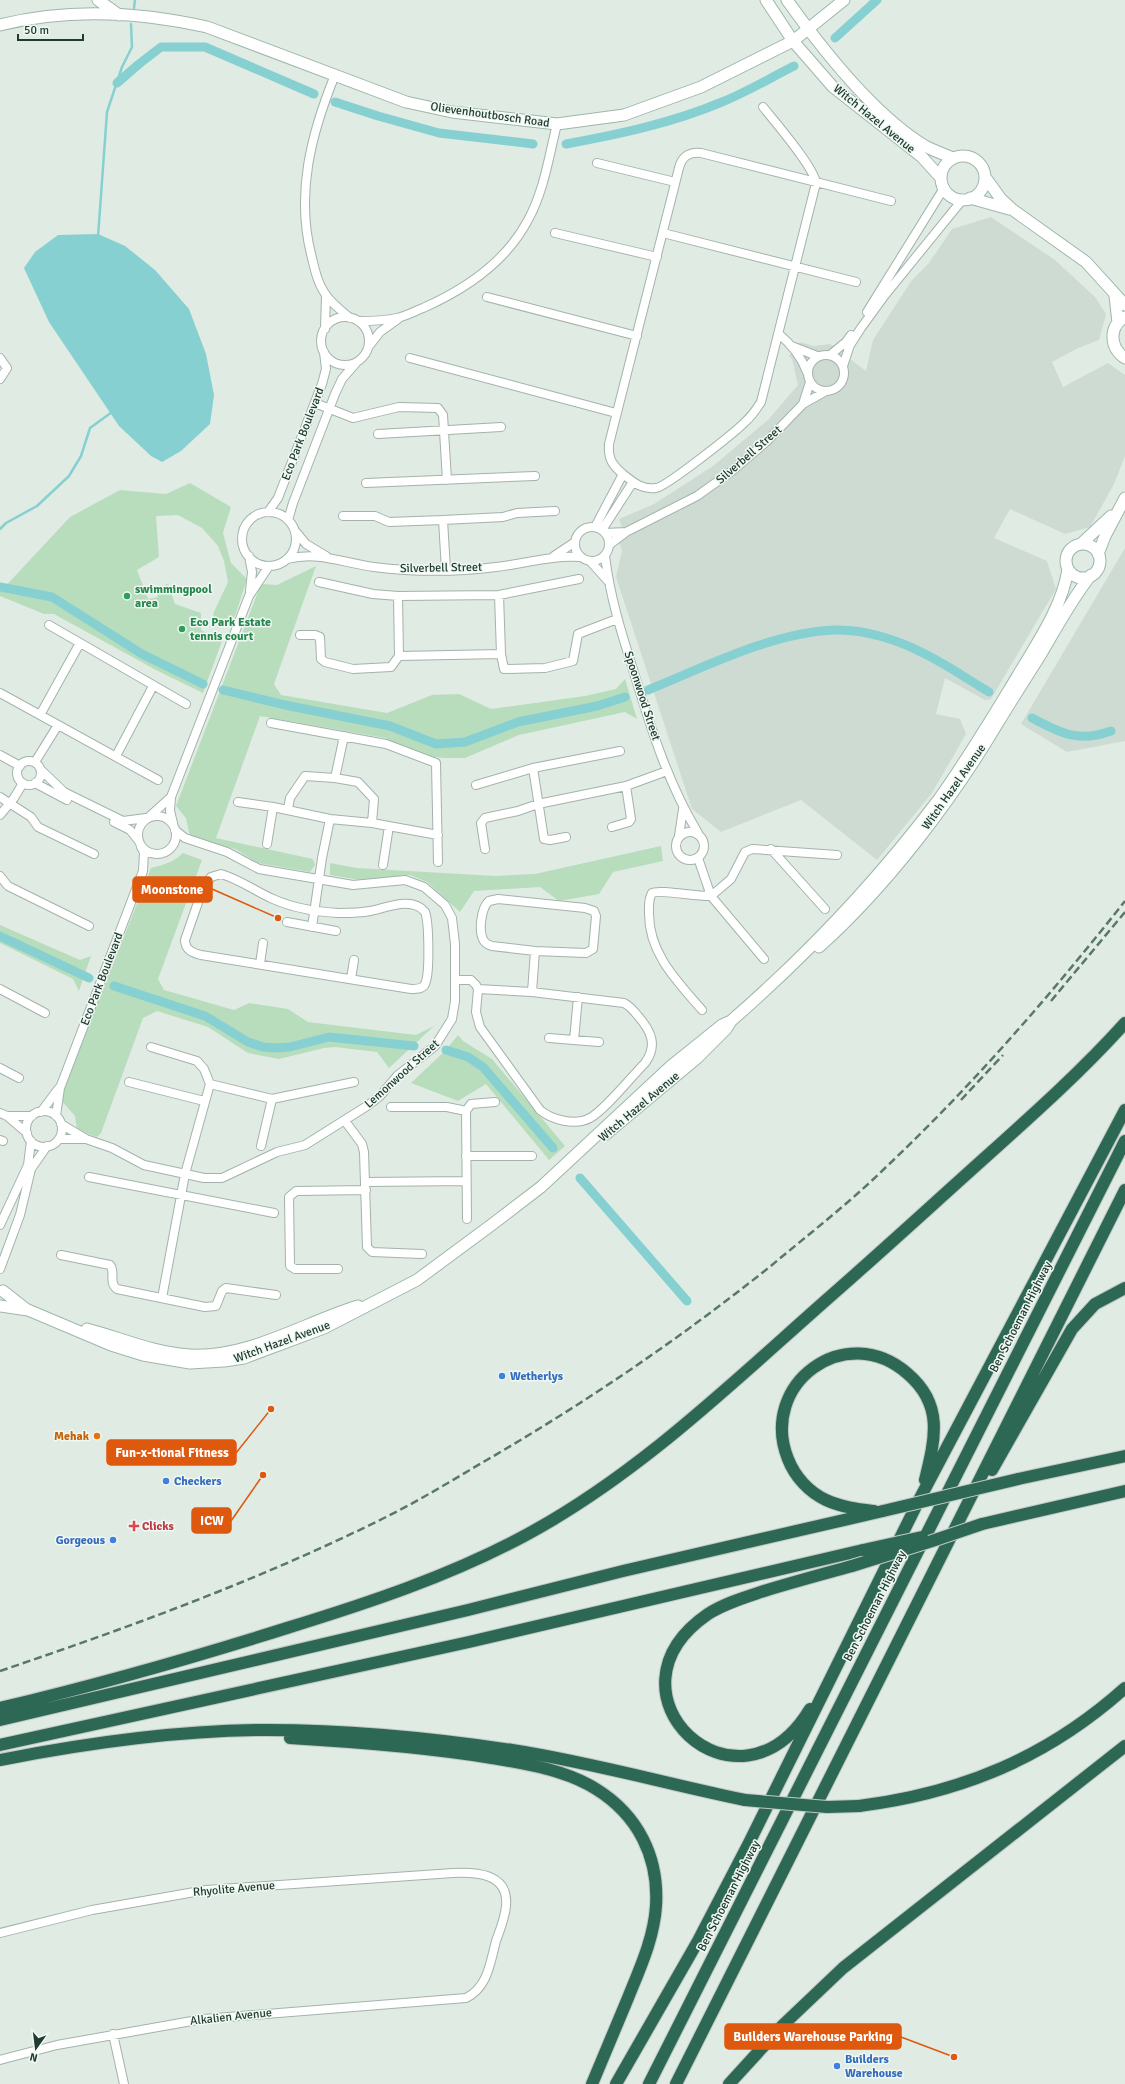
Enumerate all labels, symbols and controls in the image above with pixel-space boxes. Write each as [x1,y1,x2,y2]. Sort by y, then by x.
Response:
scale bar [18,16,83,42]
text: 50 m [24,23,49,38]
street label: Witch Hazel Avenue [830,81,918,157]
street label: Olievenhoutbosch Road [429,99,551,131]
street label: Eco Park Boulevard [278,385,328,483]
street label: Silverbell Street [713,422,785,488]
street label: Silverbell Street [400,560,482,576]
place label: swimmingpool area [135,582,212,611]
marker: swimmingpool area [122,591,132,601]
place label: Eco Park Estate tennis court [189,615,271,644]
marker: Eco Park Estate tennis court [177,624,187,634]
street label: Spoonwood Street [620,649,664,743]
street label: Witch Hazel Avenue [919,741,989,833]
callout: Moonstone [133,877,212,902]
text: Moonstone [141,882,204,898]
street label: Eco Park Boulevard [77,930,127,1028]
street label: Lemonwood Street [362,1037,442,1111]
street label: Witch Hazel Avenue [595,1069,683,1145]
street label: Ben Schoeman Highway [987,1259,1056,1375]
street label: Witch Hazel Avenue [232,1318,332,1366]
place label: Wetherlys [510,1369,564,1384]
marker: Wetherlys [497,1371,507,1381]
place label: Mehak [54,1429,90,1444]
marker: Mehak [92,1431,102,1441]
callout: Fun-x-tional Fitness [107,1440,236,1465]
text: Fun-x-tional Fitness [115,1445,229,1461]
place label: Checkers [174,1474,222,1489]
marker: Checkers [161,1476,171,1486]
callout: ICW [192,1508,231,1533]
text: ICW [200,1513,224,1529]
place label: Clicks [142,1519,174,1534]
marker: Clicks [129,1521,139,1531]
place label: Gorgeous [56,1533,106,1548]
marker: Gorgeous [108,1535,118,1545]
street label: Ben Schoeman Highway [841,1548,910,1664]
street label: Ben Schoeman Highway [695,1838,764,1954]
street label: Rhyolite Avenue [192,1878,276,1900]
street label: Alkalien Avenue [189,2005,273,2029]
callout: Builders Warehouse Parking [725,2024,901,2049]
north arrow [16,2028,56,2068]
text: Builders Warehouse Parking [733,2029,893,2045]
text: N [28,2050,39,2064]
place label: Builders Warehouse [845,2052,903,2081]
marker: Builders Warehouse [832,2061,842,2071]

